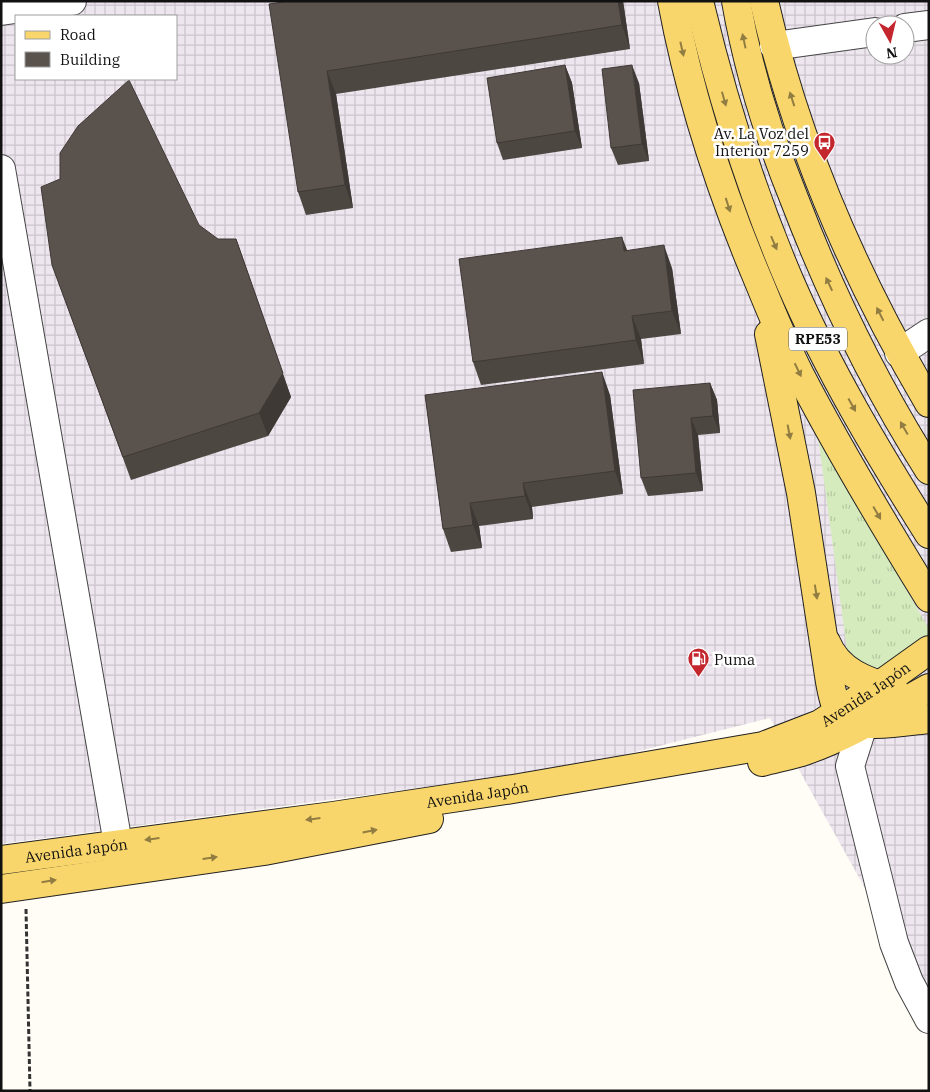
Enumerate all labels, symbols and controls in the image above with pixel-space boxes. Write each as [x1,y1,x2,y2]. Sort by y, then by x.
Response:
legend [15,15,178,80]
north arrow [865,15,915,65]
text: Road [60,25,96,44]
one-way arrow [740,34,748,49]
one-way arrow [678,42,686,57]
text: N [885,43,899,63]
text: Building [60,50,120,69]
one-way arrow [720,92,728,107]
one-way arrow [787,92,795,107]
place label: Av. La Voz del Interior 7259 [714,124,809,160]
bus stop icon: Av. La Voz del Interior 7259 [813,130,837,161]
one-way arrow [725,197,732,212]
one-way arrow [770,236,778,251]
one-way arrow [825,276,833,291]
one-way arrow [876,307,884,322]
road number: RPE53 [789,328,847,350]
one-way arrow [794,363,802,378]
one-way arrow [847,398,856,411]
one-way arrow [899,421,908,434]
one-way arrow [785,425,793,440]
one-way arrow [872,506,881,519]
one-way arrow [813,585,821,601]
fuel station icon: Puma [686,647,710,678]
place label: Puma [714,650,755,669]
street label: Avenida Japón [817,657,914,731]
street label: Avenida Japón [425,777,531,811]
one-way arrow [305,815,321,823]
one-way arrow [363,827,378,835]
street label: Avenida Japón [24,834,129,866]
one-way arrow [144,835,160,843]
one-way arrow [203,854,219,862]
one-way arrow [42,877,58,885]

